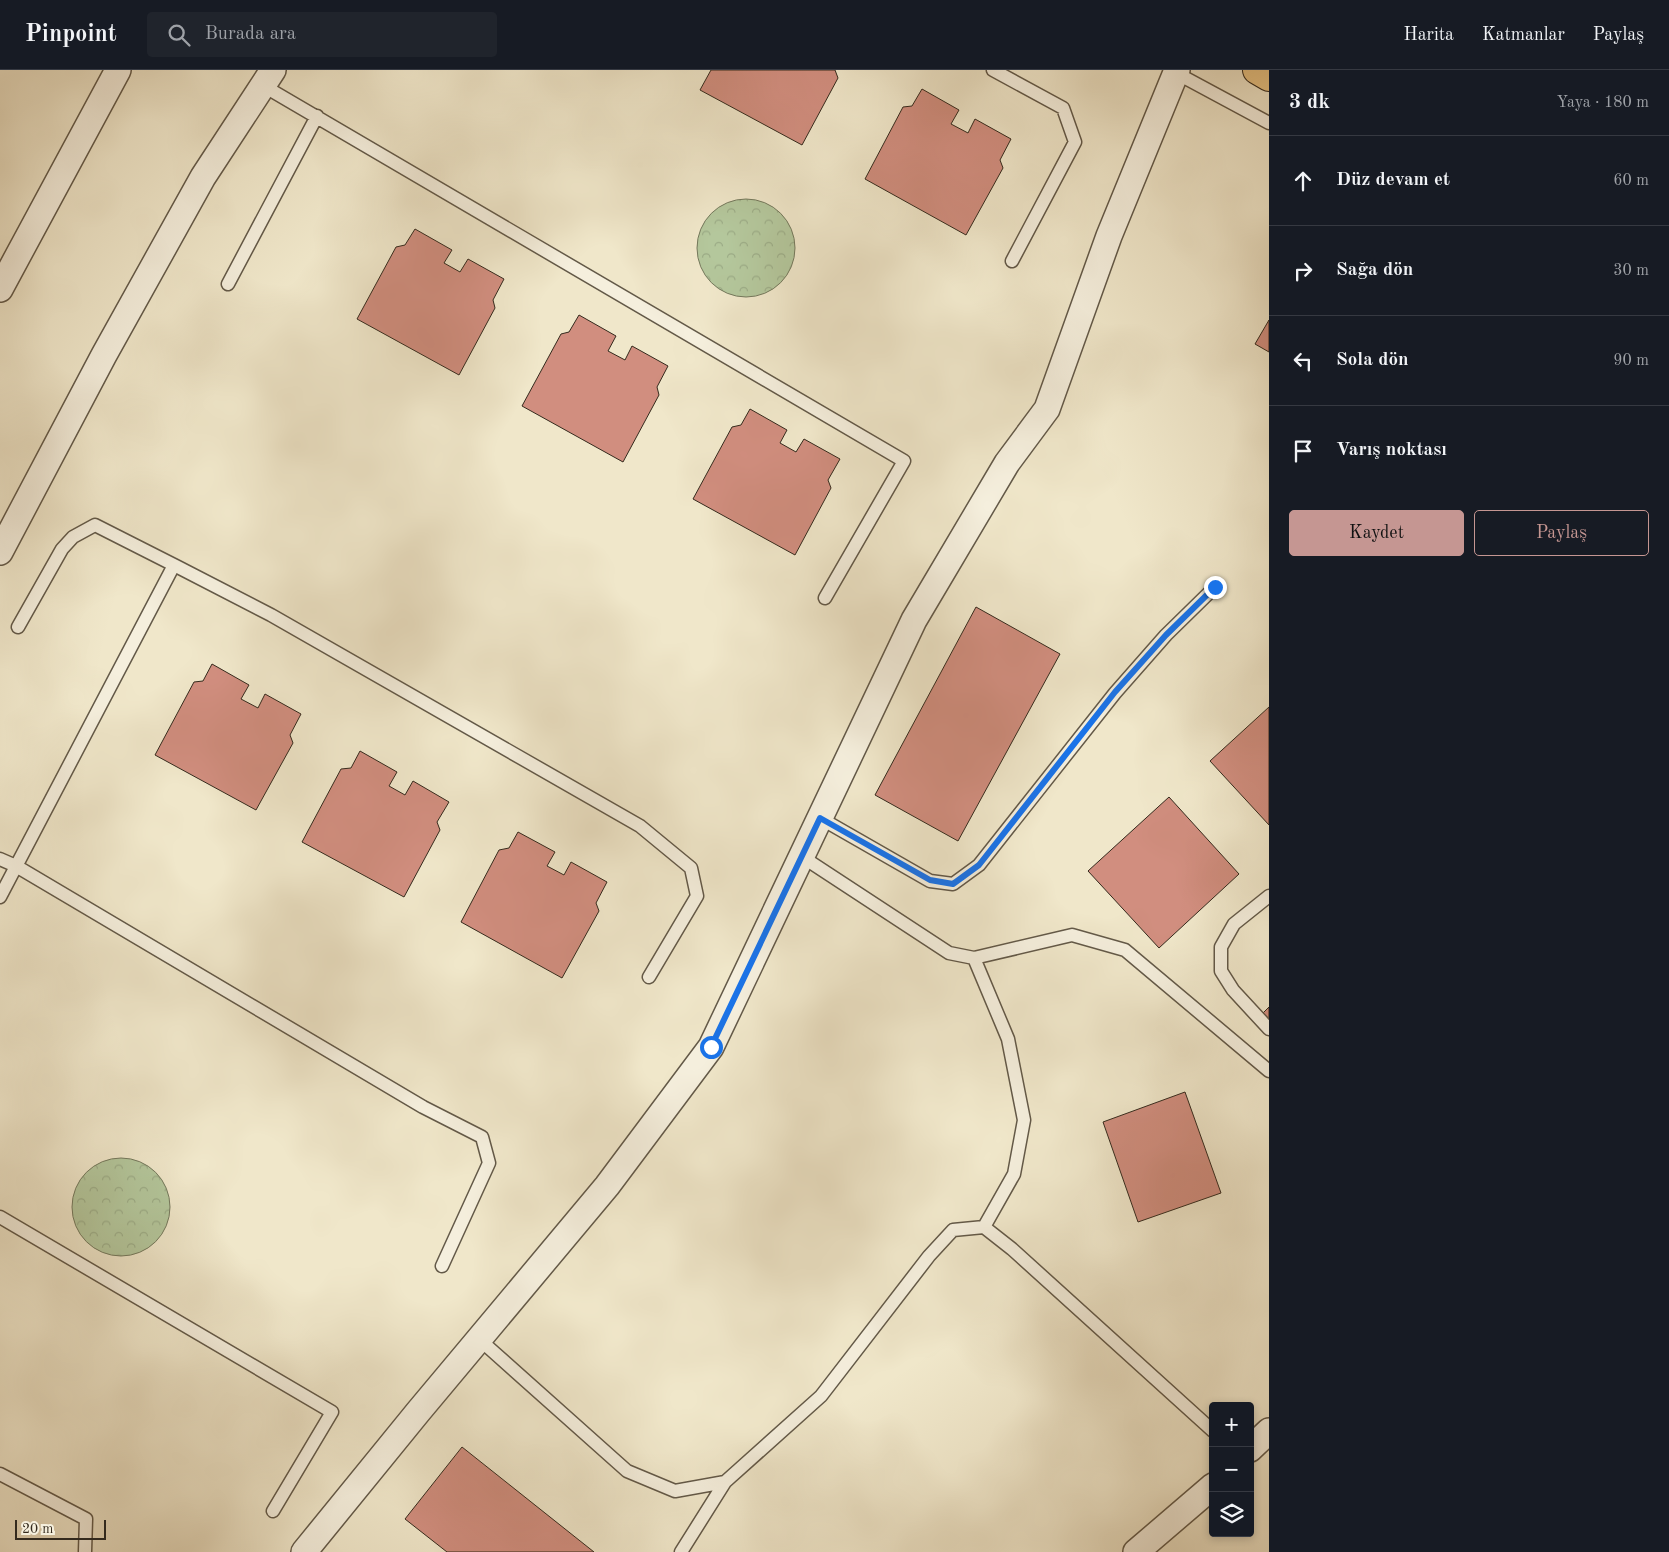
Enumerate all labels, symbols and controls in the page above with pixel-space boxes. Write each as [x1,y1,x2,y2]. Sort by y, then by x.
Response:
search box [147,12,497,57]
icon: search [165,21,193,49]
text: Pinpoint [25,23,117,47]
text: Burada ara [205,25,296,44]
text: Harita [1403,26,1454,44]
text: Katmanlar [1482,26,1565,44]
text: Paylaş [1593,26,1644,44]
text: 3 dk [1289,92,1330,113]
text: Yaya · 180 m [1556,95,1649,111]
icon: ahead [1289,167,1317,195]
text: Düz devam et [1336,171,1450,190]
text: 60 m [1613,173,1649,189]
icon: right [1289,257,1317,285]
text: Sağa dön [1336,261,1413,280]
text: 30 m [1613,263,1649,279]
icon: left [1289,347,1317,375]
text: Sola dön [1336,351,1409,370]
text: 90 m [1613,353,1649,369]
icon: arrive [1289,437,1317,465]
text: Varış noktası [1336,441,1447,460]
button: Kaydet [1289,510,1464,556]
button: Paylaş [1474,510,1649,556]
route end [1204,576,1227,599]
route start [700,1036,723,1059]
map controls [1209,1402,1254,1537]
button: + [1209,1402,1254,1447]
button: − [1209,1447,1254,1492]
button: layers [1209,1492,1254,1537]
scale bar [15,1517,106,1540]
text: 20 m [22,1522,53,1536]

